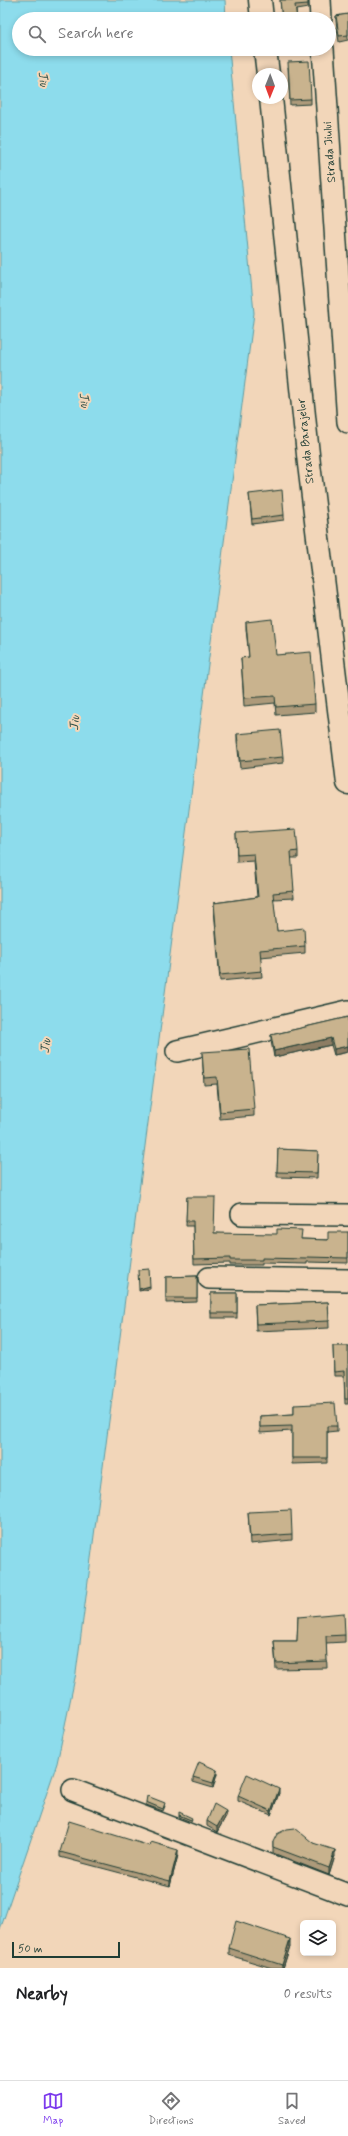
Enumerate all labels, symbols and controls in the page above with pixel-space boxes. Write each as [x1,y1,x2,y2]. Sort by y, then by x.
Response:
search box [12,12,336,56]
icon: search [26,23,48,45]
text: Search here [58,24,134,44]
north arrow [252,68,288,104]
water label: Jiu [34,71,52,88]
street label: Strada Jiului [320,121,340,183]
water label: Jiu [75,392,93,409]
street label: Strada Barajelor [293,397,318,485]
water label: Jiu [66,715,84,731]
water label: Jiu [37,1037,55,1054]
map controls [300,1920,336,1956]
button: layers [300,1920,336,1956]
scale bar [12,1940,120,1959]
text: 50 m [18,1942,43,1956]
text: Nearby [16,1983,68,2005]
text: 0 results [284,1986,332,2003]
tab: Map [42,2090,64,2128]
tab: Directions [148,2090,194,2128]
tab: Saved [278,2090,306,2128]

